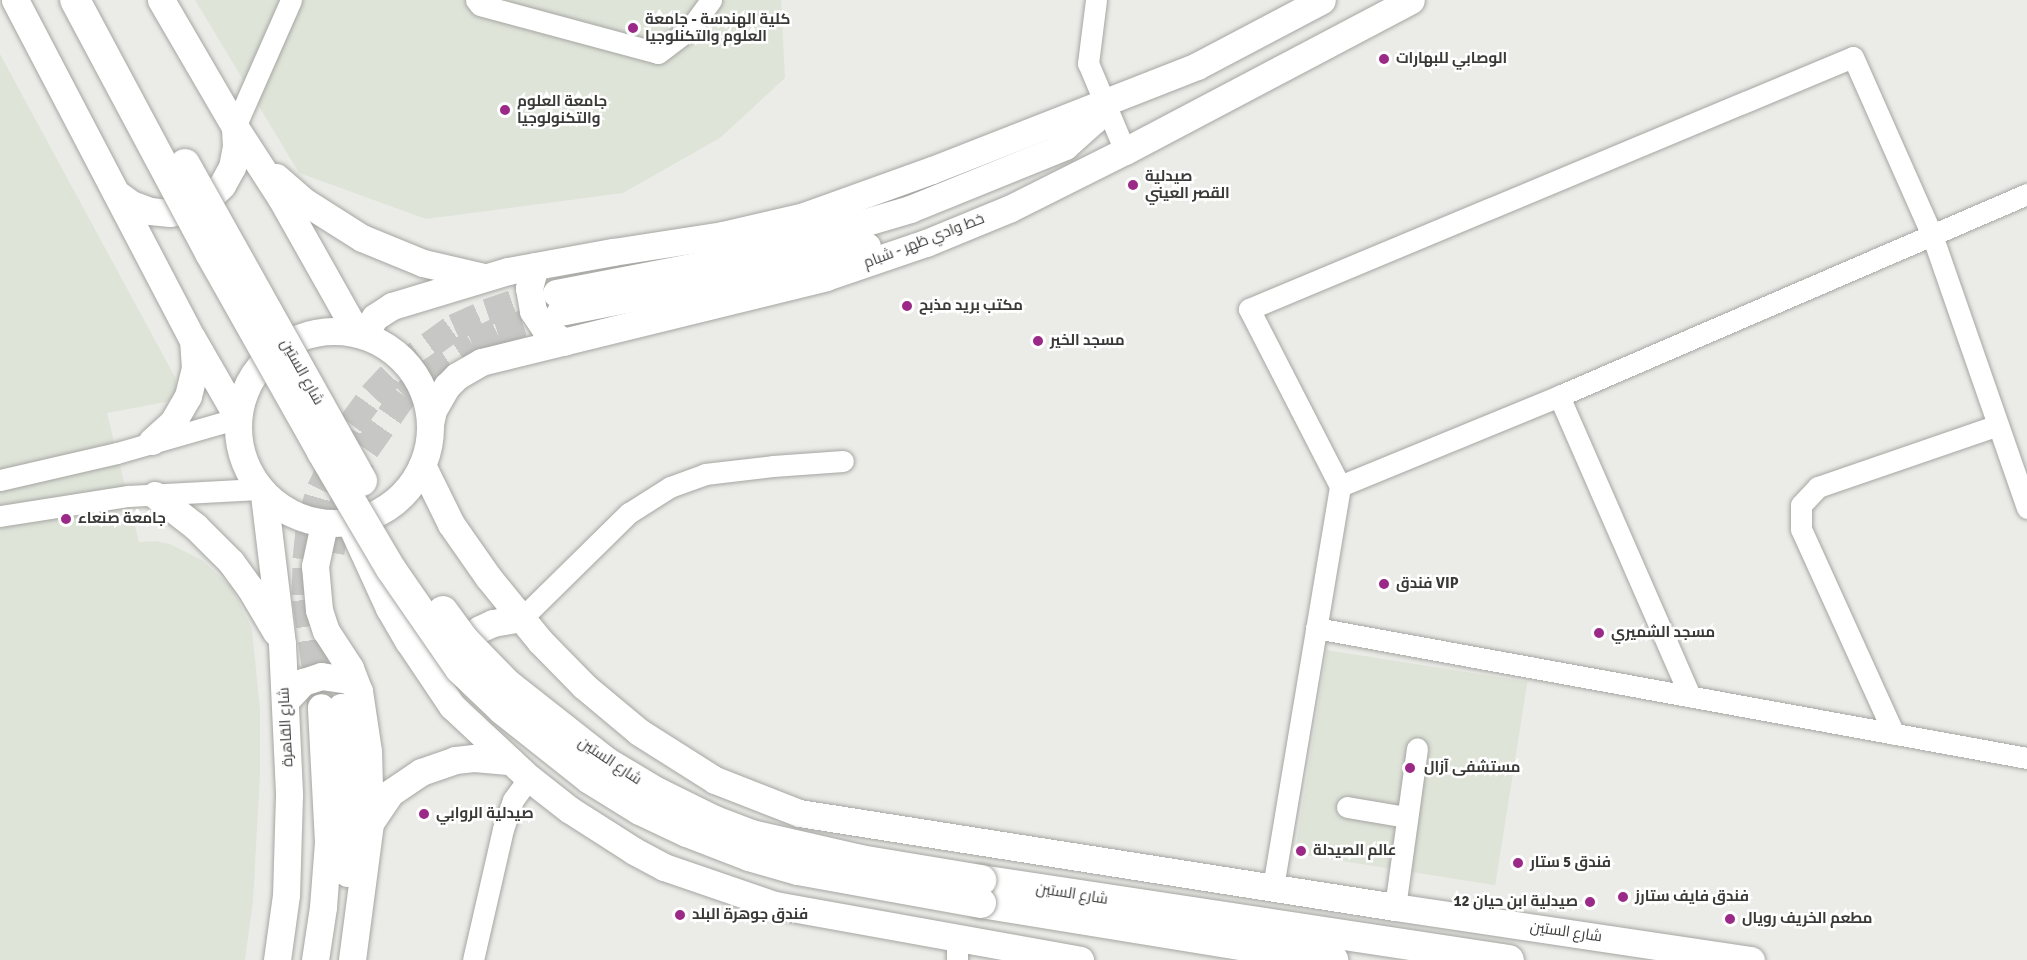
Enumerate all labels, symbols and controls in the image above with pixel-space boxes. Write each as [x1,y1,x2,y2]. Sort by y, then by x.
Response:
place label: كلية الهندسة - جامعة العلوم والتكنلوجيا [645,10,790,45]
marker: كلية الهندسة - جامعة العلوم والتكنلوجيا [626,21,640,35]
place label: الوصابي للبهارات [1396,50,1507,68]
marker: الوصابي للبهارات [1377,52,1391,66]
place label: جامعة العلوم والتكنولوجيا [517,92,607,127]
marker: جامعة العلوم والتكنولوجيا [498,103,512,117]
place label: صيدلية القصر العيني [1145,167,1230,202]
marker: صيدلية القصر العيني [1126,178,1140,192]
street label: خط وادي ظهر - شبام [861,210,987,272]
place label: مكتب بريد مذبح [919,297,1023,315]
marker: مكتب بريد مذبح [900,299,914,313]
place label: مسجد الخير [1050,332,1125,350]
marker: مسجد الخير [1031,334,1045,348]
street label: شارع الستين [277,336,327,408]
place label: جامعة صنعاء [78,510,166,528]
marker: جامعة صنعاء [59,512,73,526]
place label: فندق VIP [1396,575,1459,593]
marker: فندق VIP [1377,577,1391,591]
place label: مسجد الشميري [1611,624,1715,642]
marker: مسجد الشميري [1592,626,1606,640]
street label: شارع القاهرة [275,687,297,767]
street label: شارع الستين [575,733,645,789]
marker: مستشفى آزال [1401,759,1419,777]
place label: مستشفى آزال [1424,759,1521,777]
place label: صيدلية الروابي [436,805,534,823]
marker: صيدلية الروابي [417,807,431,821]
place label: عالم الصيدلة [1313,842,1397,860]
marker: عالم الصيدلة [1294,844,1308,858]
place label: فندق 5 ستار [1530,854,1611,872]
marker: فندق 5 ستار [1511,856,1525,870]
street label: شارع الستين [1035,879,1109,909]
place label: فندق فايف ستارز [1635,888,1749,906]
marker: فندق فايف ستارز [1616,890,1630,904]
place label: صيدلية ابن حيان 12 [1454,893,1578,911]
marker: صيدلية ابن حيان 12 [1583,895,1597,909]
place label: فندق جوهرة البلد [692,906,808,924]
marker: فندق جوهرة البلد [673,908,687,922]
place label: مطعم الخريف رويال [1742,910,1872,928]
marker: مطعم الخريف رويال [1723,912,1737,926]
street label: شارع الستين [1529,918,1603,946]

